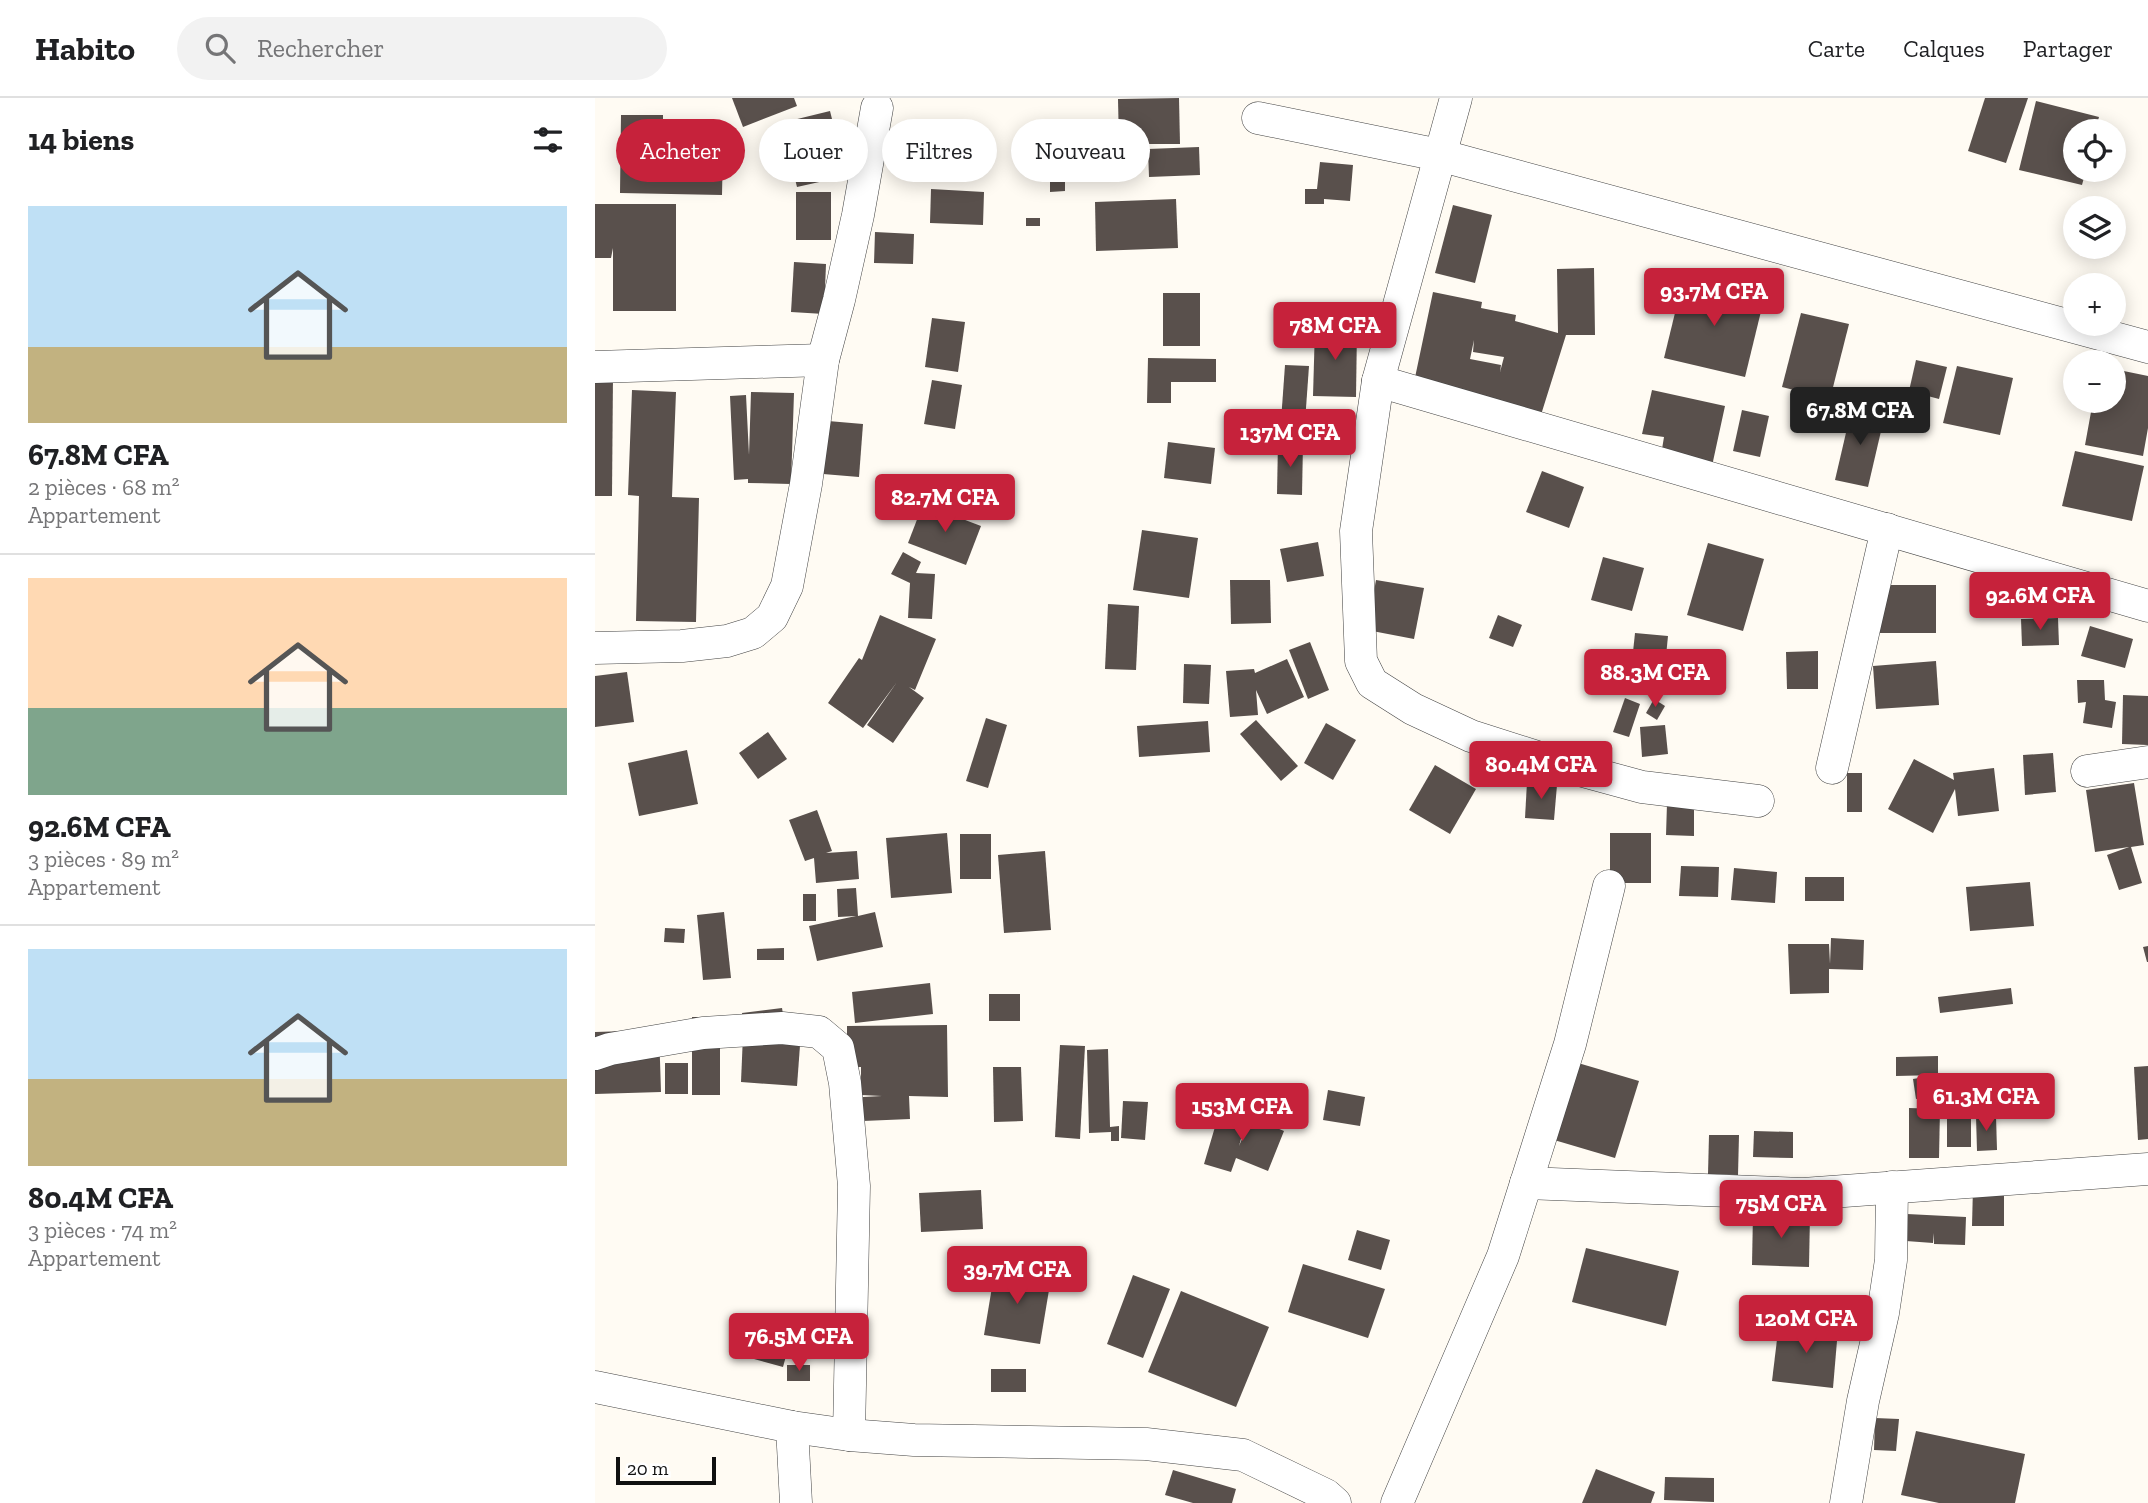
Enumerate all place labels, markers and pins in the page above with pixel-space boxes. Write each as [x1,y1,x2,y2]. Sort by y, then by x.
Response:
pin: 93.7M CFA [1634,268,1794,328]
pin: 78M CFA [1270,302,1400,362]
pin: 67.8M CFA [1780,388,1940,447]
pin: 137M CFA [1218,410,1362,469]
pin: 82.7M CFA [865,474,1025,534]
pin: 92.6M CFA [1960,573,2120,632]
pin: 88.3M CFA [1575,650,1735,709]
pin: 80.4M CFA [1461,742,1621,801]
pin: 61.3M CFA [1906,1074,2066,1133]
pin: 153M CFA [1170,1084,1314,1143]
pin: 75M CFA [1716,1180,1846,1240]
pin: 39.7M CFA [937,1246,1097,1306]
pin: 120M CFA [1734,1296,1878,1355]
pin: 76.5M CFA [719,1314,879,1373]

